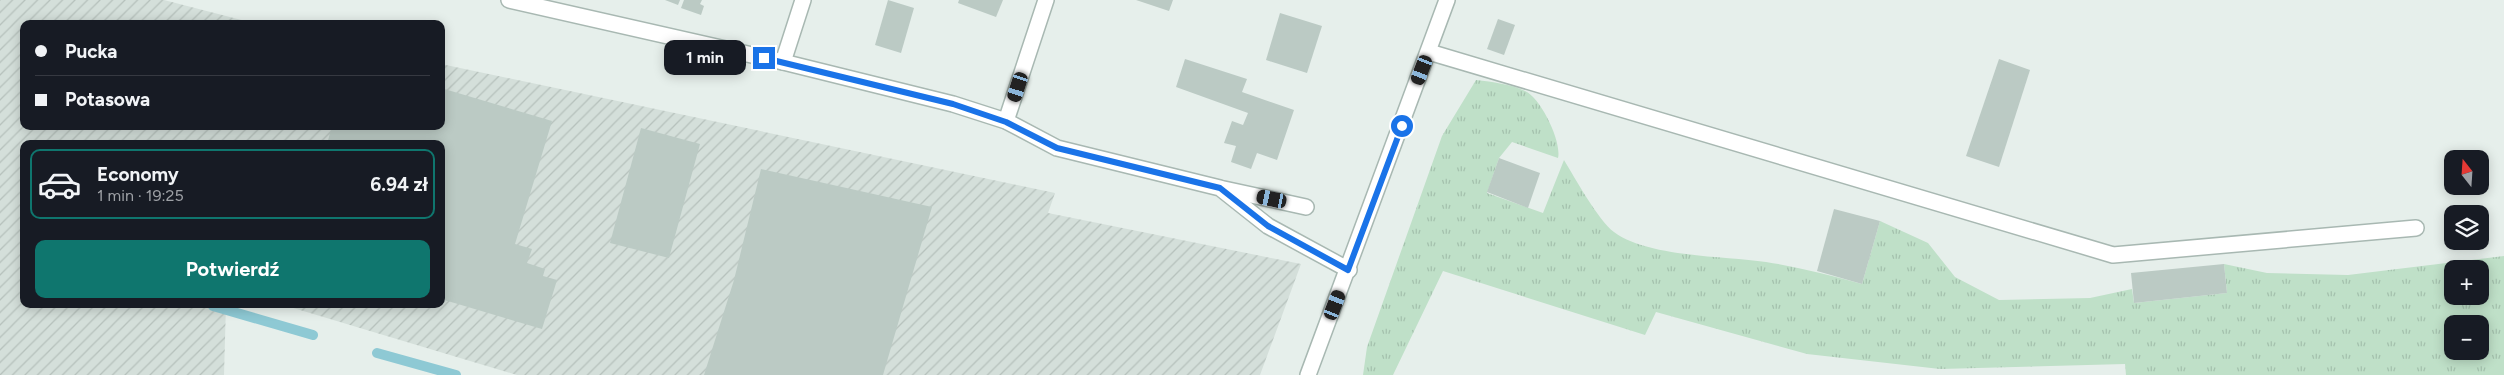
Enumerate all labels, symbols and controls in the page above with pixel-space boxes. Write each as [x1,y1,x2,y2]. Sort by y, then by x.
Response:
text: Pucka [65,40,117,63]
callout: 1 min [664,40,746,76]
route end [753,47,775,69]
text: 1 min [686,48,724,67]
car [1409,53,1434,87]
car [1006,70,1029,104]
text: Potasowa [65,88,150,111]
route start [1391,115,1413,137]
north arrow [2444,150,2489,195]
map controls [2444,150,2489,360]
icon: car [37,162,82,207]
text: Economy [97,163,179,186]
text: 6.94 zł [370,173,428,196]
text: 1 min · 19:25 [97,186,184,205]
car [1255,189,1288,209]
button: layers [2444,205,2489,250]
button: Potwierdź [35,240,430,298]
button: + [2444,260,2489,305]
car [1322,288,1347,322]
button: − [2444,315,2489,360]

